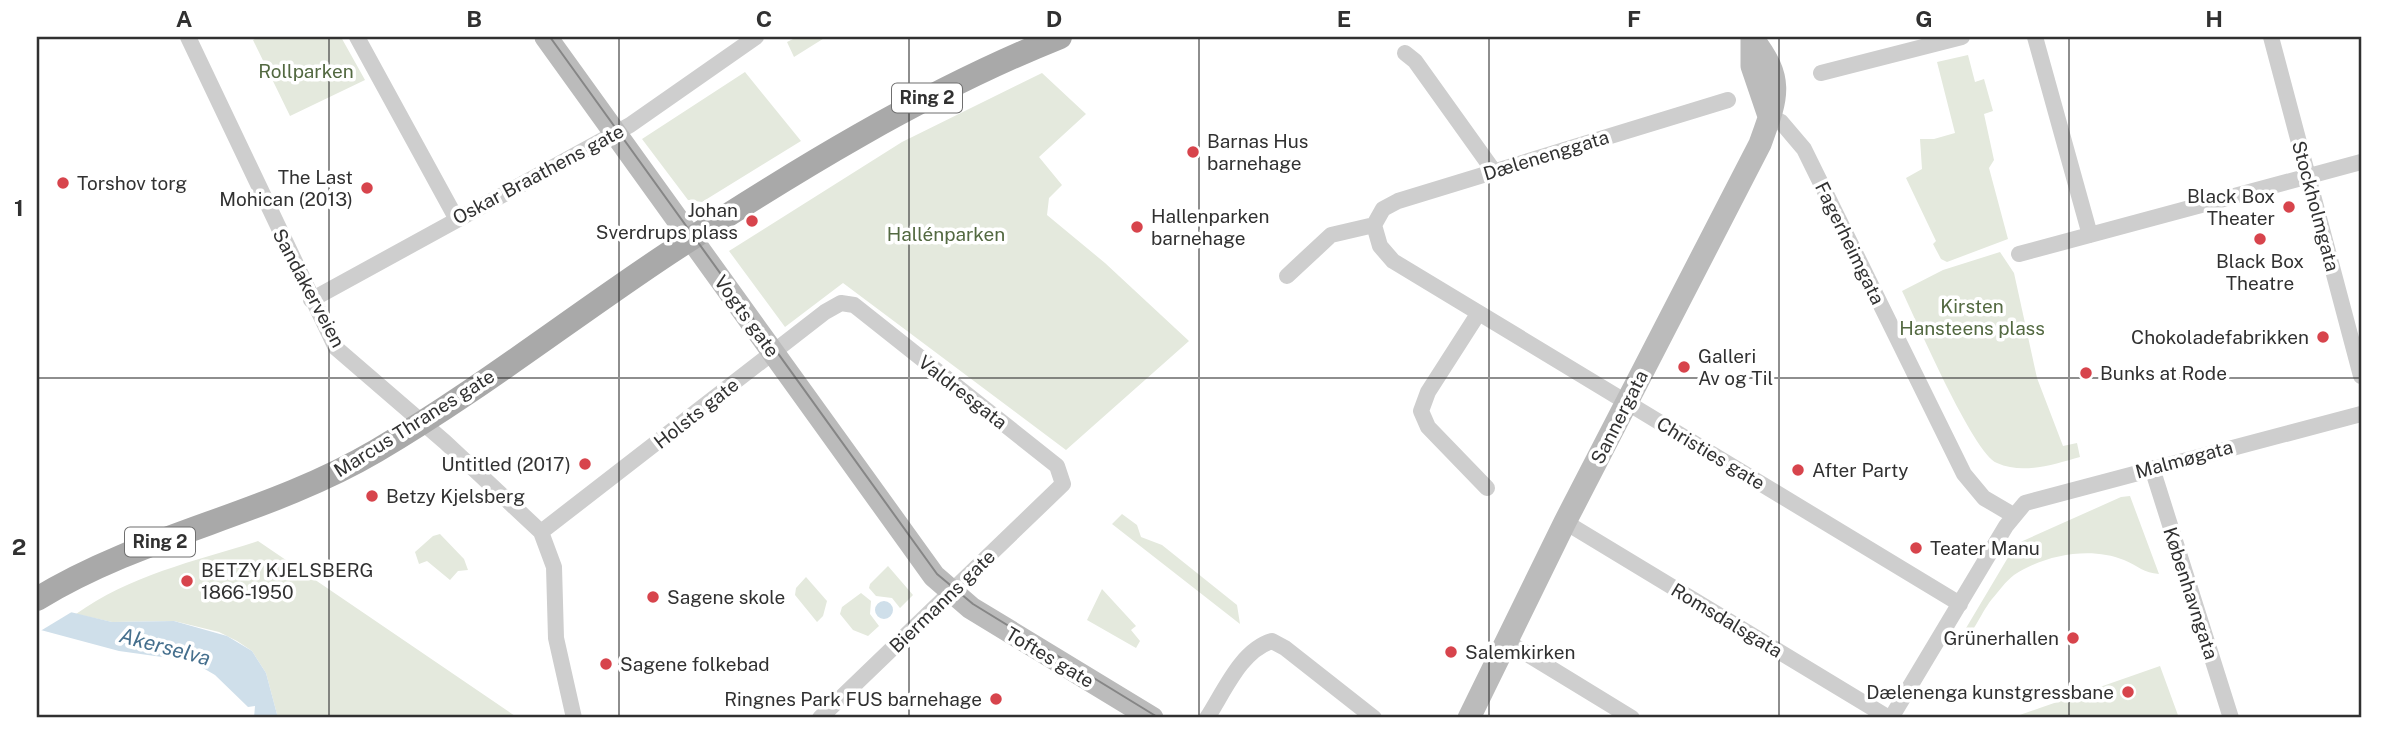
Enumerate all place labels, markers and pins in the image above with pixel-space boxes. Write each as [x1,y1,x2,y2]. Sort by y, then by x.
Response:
place label: Barnas Hus barnehage [1207,130,1308,174]
marker: Barnas Hus barnehage [1185,144,1201,160]
place label: The Last Mohican (2013) [219,166,353,210]
place label: Torshov torg [77,172,187,194]
marker: Torshov torg [55,175,71,191]
marker: The Last Mohican (2013) [359,180,375,196]
place label: Black Box Theater [2187,185,2275,229]
place label: Johan Sverdrups plass [596,199,738,243]
marker: Black Box Theater [2281,199,2297,215]
place label: Hallenparken barnehage [1151,205,1270,249]
marker: Johan Sverdrups plass [744,213,760,229]
marker: Hallenparken barnehage [1129,219,1145,235]
marker: Black Box Theatre [2252,231,2268,247]
place label: Black Box Theatre [2216,250,2304,294]
place label: Chokoladefabrikken [2131,326,2309,348]
marker: Chokoladefabrikken [2315,329,2331,345]
place label: Galleri Av og Til [1698,345,1773,389]
marker: Galleri Av og Til [1676,359,1692,375]
place label: Bunks at Rode [2100,362,2227,384]
marker: Bunks at Rode [2078,365,2094,381]
place label: Untitled (2017) [441,453,571,475]
marker: Untitled (2017) [577,456,593,472]
place label: After Party [1812,459,1909,481]
marker: After Party [1790,462,1806,478]
place label: Betzy Kjelsberg [386,485,525,507]
marker: Betzy Kjelsberg [364,488,380,504]
place label: Teater Manu [1930,537,2040,559]
marker: Teater Manu [1908,540,1924,556]
place label: BETZY KJELSBERG 1866-1950 [201,559,373,603]
marker: BETZY KJELSBERG 1866-1950 [179,573,195,589]
place label: Sagene skole [667,586,785,608]
marker: Sagene skole [645,589,661,605]
place label: Grünerhallen [1943,627,2059,649]
marker: Grünerhallen [2065,630,2081,646]
place label: Salemkirken [1465,641,1576,663]
marker: Salemkirken [1443,644,1459,660]
place label: Sagene folkebad [620,653,770,675]
marker: Sagene folkebad [598,656,614,672]
place label: Dælenenga kunstgressbane [1866,681,2114,703]
marker: Dælenenga kunstgressbane [2120,684,2136,700]
place label: Ringnes Park FUS barnehage [724,688,982,710]
marker: Ringnes Park FUS barnehage [988,691,1004,707]

